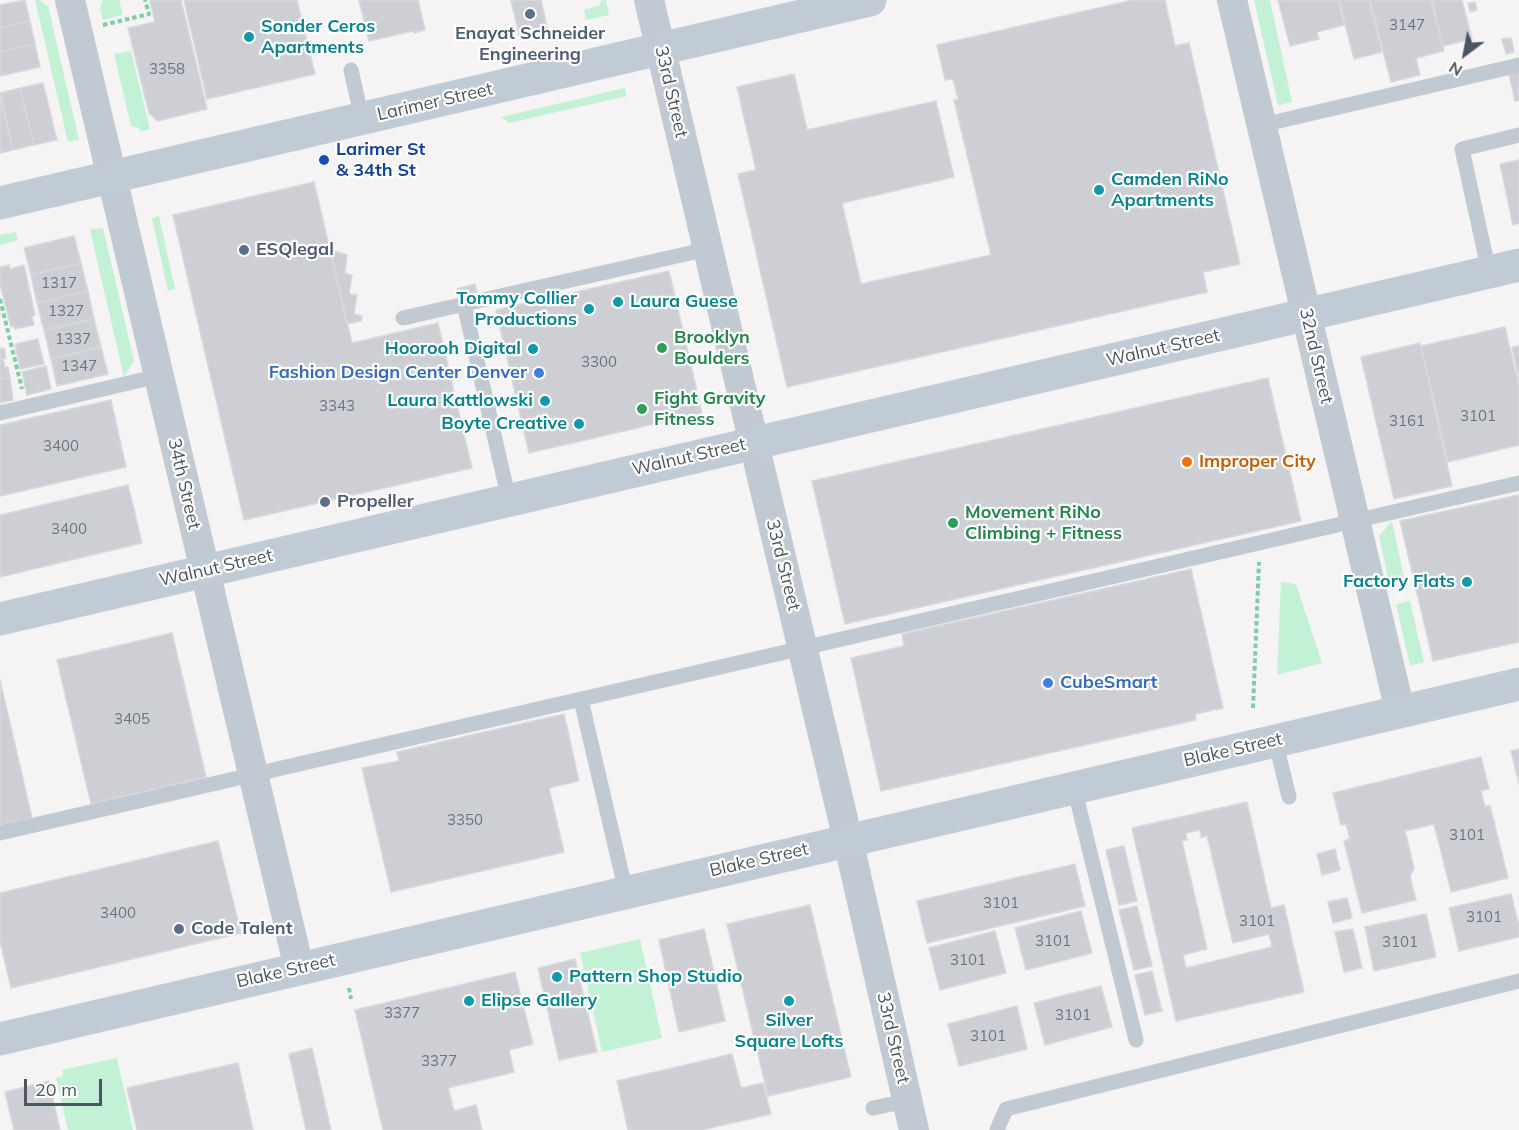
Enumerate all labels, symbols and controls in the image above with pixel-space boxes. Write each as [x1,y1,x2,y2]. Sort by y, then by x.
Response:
marker: Enayat Schneider Engineering [523,7,537,21]
place label: Sonder Ceros Apartments [261,16,375,58]
house number: 3147 [1389,16,1425,34]
place label: Enayat Schneider Engineering [455,23,605,66]
north arrow [1435,24,1495,84]
marker: Sonder Ceros Apartments [242,30,256,44]
street label: 33rd Street [650,44,692,140]
text: N [1445,58,1466,81]
house number: 3358 [149,60,185,78]
street label: Larimer Street [375,78,495,126]
place label: Larimer St & 34th St [336,139,425,182]
marker: Larimer St & 34th St [317,153,331,167]
place label: Camden RiNo Apartments [1111,169,1229,212]
marker: Camden RiNo Apartments [1092,183,1106,197]
place label: ESQlegal [256,239,334,261]
marker: ESQlegal [237,243,251,257]
house number: 1317 [41,274,77,292]
place label: Tommy Collier Productions [456,288,577,330]
place label: Laura Guese [630,291,738,313]
marker: Laura Guese [611,295,625,309]
house number: 1327 [48,302,84,320]
marker: Tommy Collier Productions [582,302,596,316]
street label: 32nd Street [1295,306,1337,406]
street label: Walnut Street [1104,324,1222,372]
place label: Brooklyn Boulders [674,327,750,370]
house number: 1337 [55,330,91,348]
place label: Hoorooh Digital [385,338,521,360]
marker: Brooklyn Boulders [655,341,669,355]
marker: Hoorooh Digital [526,342,540,356]
house number: 3300 [581,353,617,371]
house number: 1347 [61,357,97,375]
place label: Fashion Design Center Denver [269,362,527,384]
marker: Fashion Design Center Denver [532,366,546,380]
place label: Fight Gravity Fitness [654,388,765,430]
place label: Laura Kattlowski [387,390,533,412]
marker: Laura Kattlowski [538,394,552,408]
house number: 3343 [319,397,355,415]
marker: Fight Gravity Fitness [635,402,649,416]
house number: 3101 [1460,407,1496,425]
house number: 3161 [1389,412,1425,430]
place label: Boyte Creative [441,413,567,435]
marker: Boyte Creative [572,417,586,431]
street label: Walnut Street [630,433,748,481]
street label: 34th Street [163,436,205,532]
house number: 3400 [43,437,79,455]
place label: Improper City [1199,451,1316,473]
marker: Improper City [1180,455,1194,469]
place label: Propeller [337,491,414,513]
marker: Propeller [318,495,332,509]
place label: Movement RiNo Climbing + Fitness [965,502,1122,544]
marker: Movement RiNo Climbing + Fitness [946,516,960,530]
street label: 33rd Street [761,517,805,613]
house number: 3400 [51,520,87,538]
street label: Walnut Street [157,544,275,592]
place label: Factory Flats [1343,571,1455,593]
marker: Factory Flats [1460,575,1474,589]
place label: CubeSmart [1060,672,1157,694]
marker: CubeSmart [1041,676,1055,690]
house number: 3405 [114,710,150,728]
street label: Blake Street [1182,728,1284,772]
house number: 3350 [447,811,483,829]
house number: 3101 [1449,826,1485,844]
street label: Blake Street [708,838,810,882]
house number: 3101 [983,894,1019,912]
house number: 3400 [100,904,136,922]
house number: 3101 [1466,908,1502,926]
house number: 3101 [1239,912,1275,930]
place label: Code Talent [191,918,292,940]
marker: Code Talent [172,922,186,936]
house number: 3101 [1035,932,1071,950]
house number: 3101 [1382,933,1418,951]
street label: Blake Street [235,949,337,993]
house number: 3101 [950,951,986,969]
place label: Pattern Shop Studio [569,966,742,988]
marker: Pattern Shop Studio [550,970,564,984]
place label: Elipse Gallery [481,990,597,1012]
street label: 33rd Street [872,990,914,1086]
marker: Elipse Gallery [462,994,476,1008]
marker: Silver Square Lofts [782,994,796,1008]
house number: 3377 [384,1004,420,1022]
house number: 3101 [1055,1006,1091,1024]
place label: Silver Square Lofts [735,1010,843,1052]
house number: 3101 [970,1027,1006,1045]
house number: 3377 [421,1052,457,1070]
scale bar [27,1067,105,1105]
text: 20 m [35,1078,77,1101]

